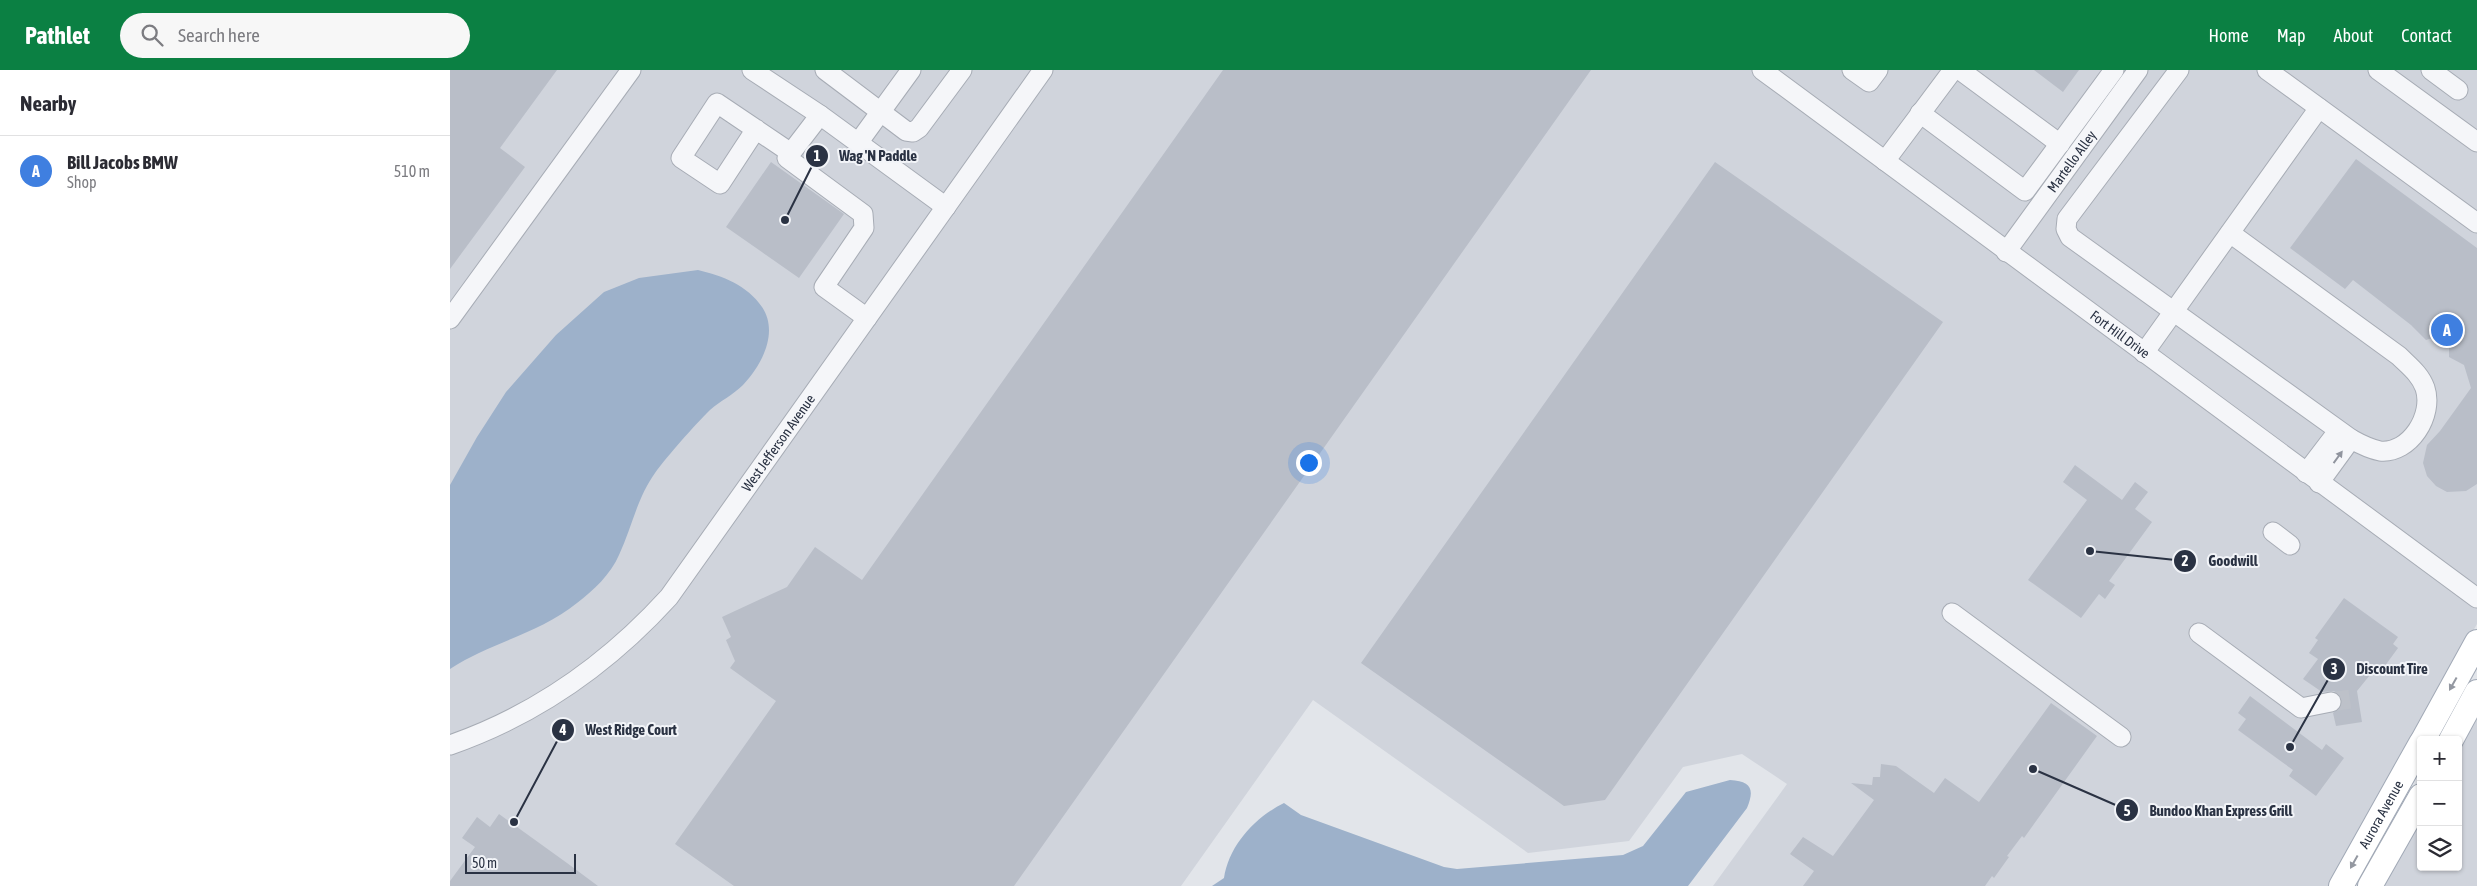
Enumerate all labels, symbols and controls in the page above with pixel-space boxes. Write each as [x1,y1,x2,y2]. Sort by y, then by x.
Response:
search box [120,13,470,58]
icon: search [138,21,166,49]
text: Pathlet [25,22,90,49]
text: Search here [178,24,260,46]
text: Home [2209,25,2249,46]
text: Map [2277,25,2306,46]
text: About [2334,25,2373,46]
text: Contact [2401,25,2452,46]
text: Nearby [20,91,76,115]
street label: Martello Alley [2044,127,2100,195]
callout: Wag 'N Paddle [804,141,928,171]
text: 1 [813,147,821,164]
text: Wag 'N Paddle [838,147,917,164]
text: Bill Jacobs BMW [67,151,178,173]
text: A [32,162,40,180]
text: 510 m [394,162,430,180]
text: Shop [67,173,97,191]
street label: Fort Hill Drive [2087,307,2153,362]
pin: A [2431,311,2463,349]
street label: West Jefferson Avenue [739,391,818,494]
your location [1296,450,1322,476]
one-way arrow [2333,451,2344,464]
callout: Goodwill [2173,546,2267,576]
text: 2 [2181,552,2189,569]
text: Goodwill [2208,552,2259,569]
callout: Discount Tire [2322,654,2438,684]
text: 3 [2330,660,2338,677]
text: Discount Tire [2356,660,2428,677]
one-way arrow [2449,678,2458,691]
callout: West Ridge Court [551,715,687,745]
text: 4 [558,721,567,738]
text: West Ridge Court [584,721,677,738]
map controls [2417,736,2462,871]
button: + [2417,736,2462,781]
street label: Aurora Avenue [2356,778,2406,851]
button: − [2417,781,2462,826]
callout: Bundoo Khan Express Grill [2114,795,2302,825]
text: 5 [2123,802,2131,819]
text: Bundoo Khan Express Grill [2149,802,2294,819]
button: layers [2417,826,2462,871]
scale bar [465,851,576,874]
text: 50 m [472,855,497,871]
one-way arrow [2350,855,2359,869]

